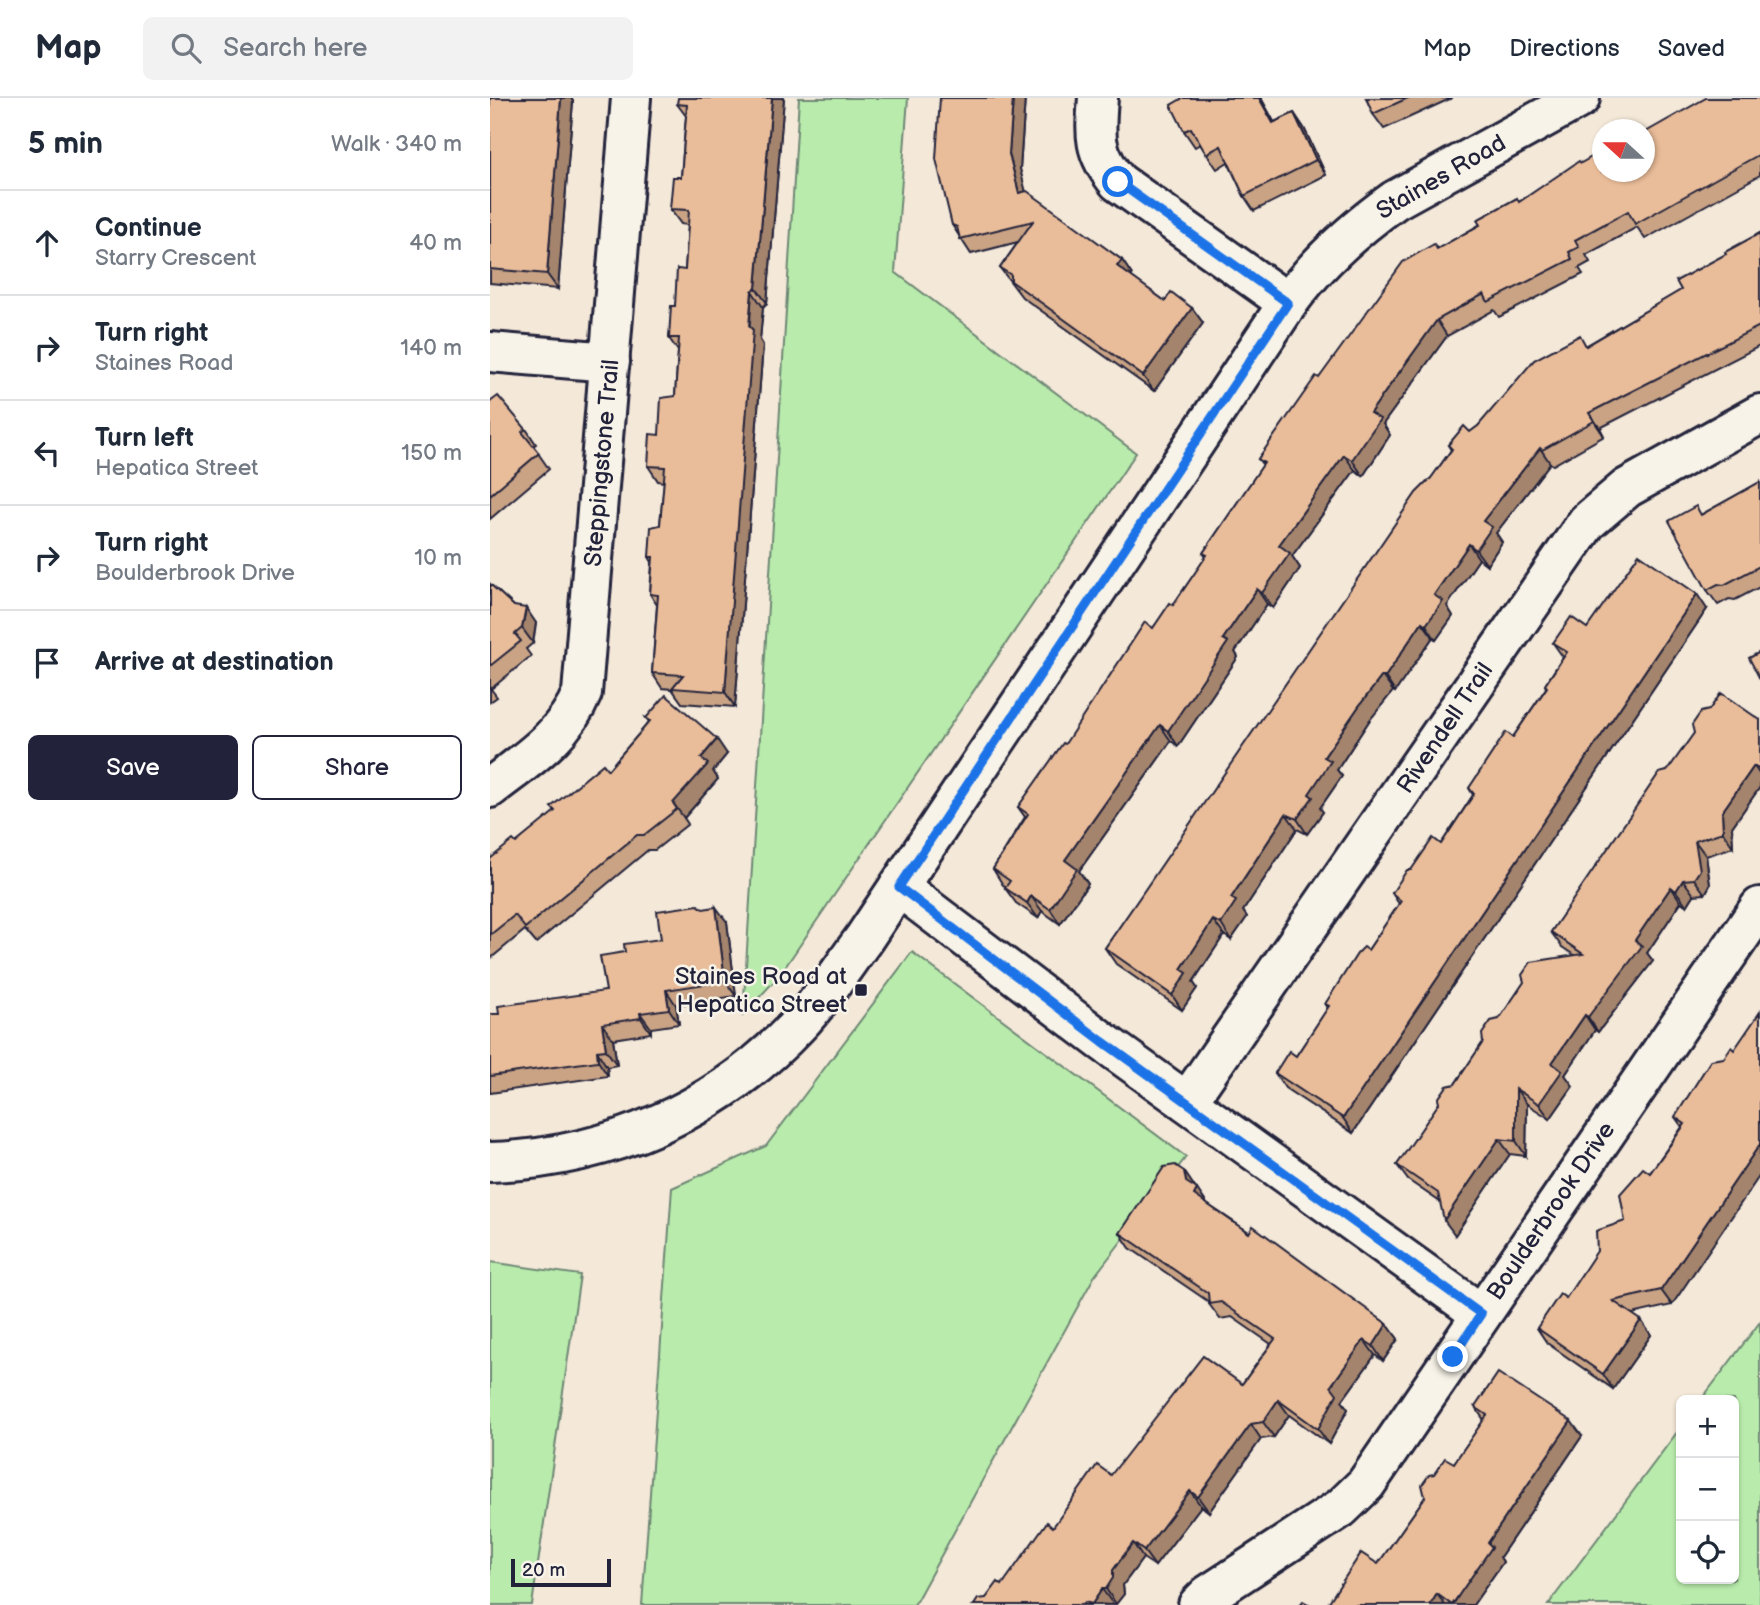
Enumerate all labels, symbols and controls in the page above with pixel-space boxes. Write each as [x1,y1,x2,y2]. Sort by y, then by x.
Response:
search box [143,17,633,80]
text: Map [35,28,101,68]
icon: search [167,29,205,67]
text: Search here [223,33,367,64]
text: Map [1423,34,1471,63]
text: Directions [1509,34,1620,63]
text: Saved [1658,34,1725,63]
north arrow [1592,119,1655,182]
text: 5 min [28,126,103,162]
street label: Staines Road [1371,128,1511,226]
text: Walk · 340 m [331,130,462,158]
route start [1102,166,1133,197]
text: Continue [95,213,202,244]
icon: ahead [28,224,66,262]
text: 40 m [409,229,462,257]
text: Starry Crescent [95,244,256,272]
text: Turn right [95,318,208,349]
icon: right [28,329,66,367]
text: 140 m [400,334,462,362]
text: Staines Road [95,349,234,377]
street label: Steppingstone Trail [578,358,626,568]
text: Turn left [95,423,194,454]
icon: left [28,434,66,472]
text: 150 m [401,439,462,467]
text: Hepatica Street [95,454,258,482]
text: Turn right [95,528,208,559]
icon: right [28,539,66,577]
text: 10 m [414,544,462,572]
text: Boulderbrook Drive [95,559,295,587]
icon: arrive [28,644,66,682]
text: Arrive at destination [95,647,334,678]
street label: Rivendell Trail [1391,657,1499,799]
button: Save [28,735,238,800]
button: Share [252,735,462,800]
place label: Staines Road at Hepatica Street [675,962,848,1019]
marker: Staines Road at Hepatica Street [853,982,869,998]
street label: Boulderbrook Drive [1481,1116,1621,1306]
route end [1437,1341,1468,1372]
map controls [1676,1395,1739,1584]
button: + [1676,1395,1739,1458]
button: − [1676,1458,1739,1521]
button: locate [1676,1521,1739,1584]
scale bar [511,1556,611,1588]
text: 20 m [522,1559,565,1582]

